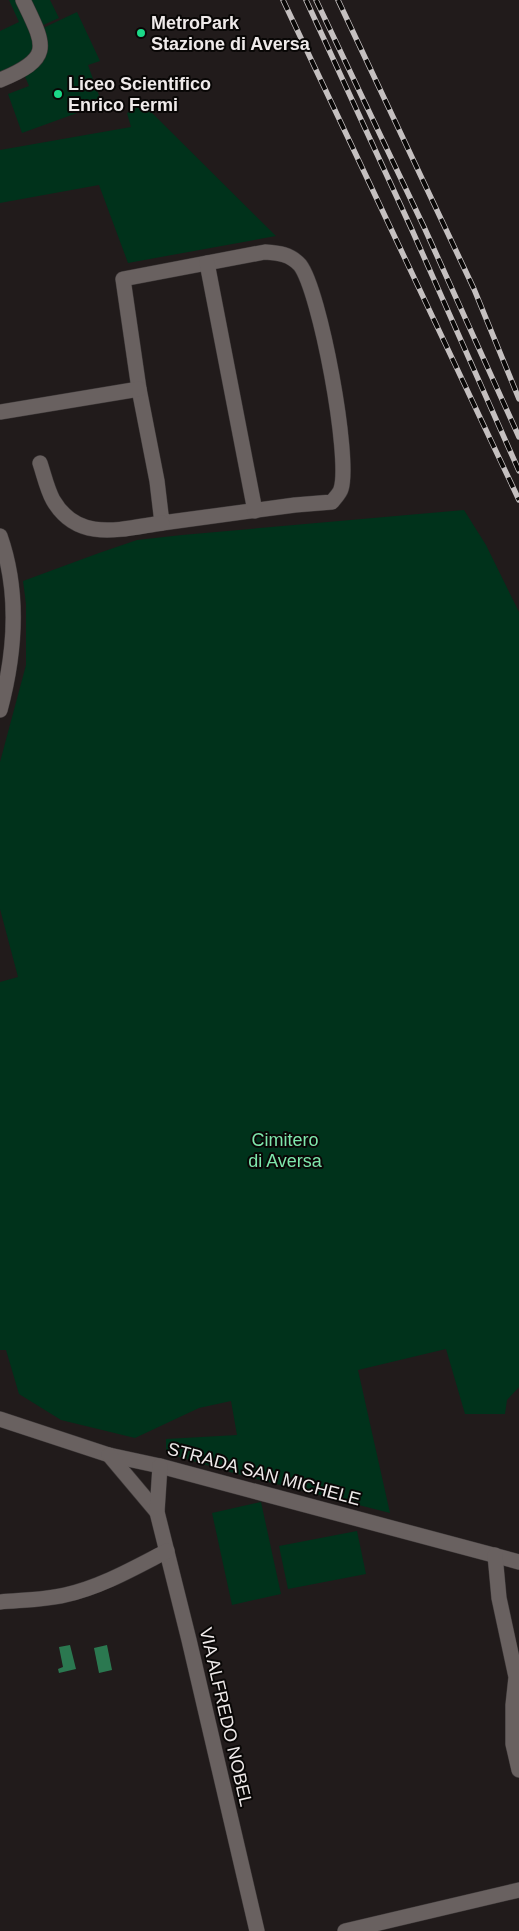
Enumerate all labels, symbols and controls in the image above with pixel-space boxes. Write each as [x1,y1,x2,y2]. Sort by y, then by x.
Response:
place label: MetroPark Stazione di Aversa [151,13,311,54]
marker: MetroPark Stazione di Aversa [135,27,147,39]
place label: Liceo Scientifico Enrico Fermi [68,74,211,115]
marker: Liceo Scientifico Enrico Fermi [52,88,64,100]
park label: Cimitero di Aversa [248,1130,323,1171]
street label: STRADA SAN MICHELE [165,1439,363,1509]
street label: VIA ALFREDO NOBEL [196,1626,256,1808]

